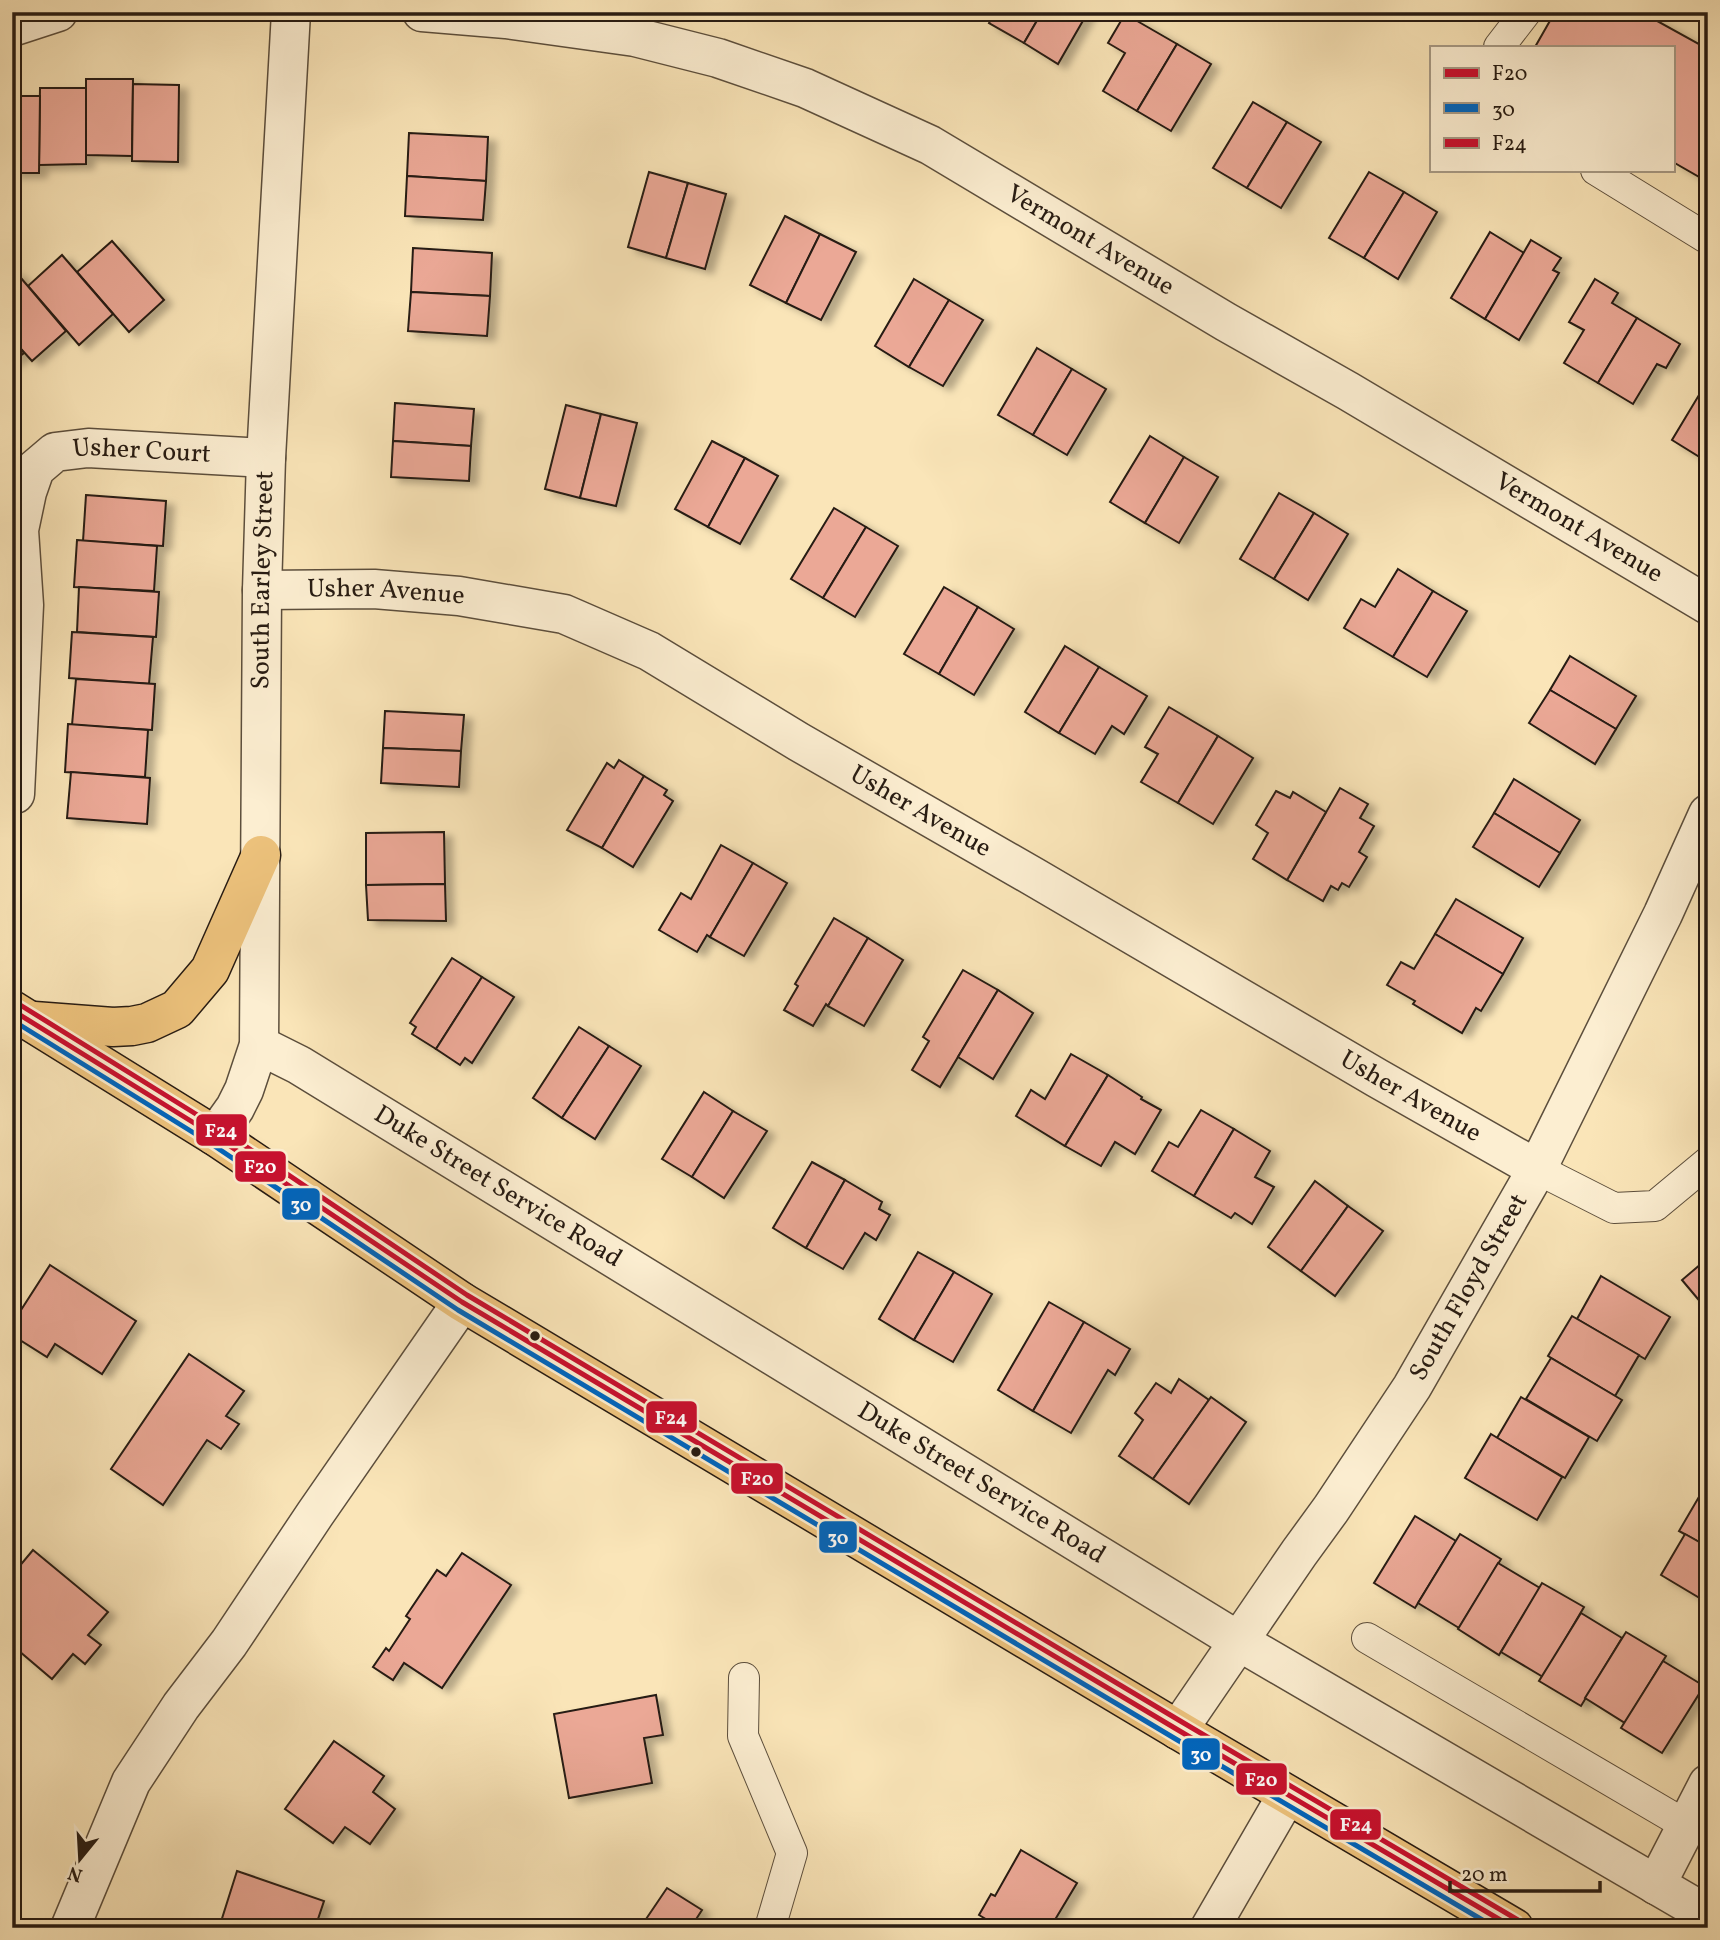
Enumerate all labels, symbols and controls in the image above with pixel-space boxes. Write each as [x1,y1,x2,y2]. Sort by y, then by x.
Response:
legend [1430,46,1674,172]
text: F20 [1492,60,1527,89]
text: 30 [1492,96,1515,125]
text: F24 [1492,130,1527,159]
street label: Vermont Avenue [999,176,1181,305]
street label: Usher Court [71,430,212,473]
street label: Vermont Avenue [1488,464,1670,592]
street label: South Earley Street [243,470,284,689]
street label: Usher Avenue [307,571,466,614]
street label: Usher Avenue [843,757,998,867]
street label: Usher Avenue [1333,1042,1488,1152]
street label: Duke Street Service Road [367,1097,629,1277]
line badge: F24 [195,1113,248,1147]
text: F24 [205,1119,237,1145]
line badge: F20 [234,1150,287,1183]
text: F20 [244,1155,277,1181]
line badge: 30 [281,1187,321,1221]
street label: South Floyd Street [1401,1187,1537,1388]
text: 30 [290,1193,312,1219]
unlabelled marker [528,1329,542,1343]
street label: Duke Street Service Road [850,1393,1112,1573]
line badge: F24 [645,1400,698,1434]
text: F24 [655,1406,687,1432]
unlabelled marker [689,1445,703,1459]
line badge: F20 [730,1462,784,1495]
text: F20 [741,1467,774,1493]
line badge: 30 [818,1520,858,1554]
text: 30 [827,1526,849,1552]
line badge: 30 [1181,1737,1221,1771]
text: 30 [1190,1743,1212,1769]
line badge: F20 [1235,1762,1288,1796]
text: F20 [1245,1768,1278,1794]
line badge: F24 [1329,1808,1382,1841]
text: F24 [1340,1813,1372,1839]
north arrow [46,1825,116,1895]
scale bar [1450,1849,1601,1893]
text: N [65,1859,86,1888]
text: 20 m [1461,1861,1507,1890]

